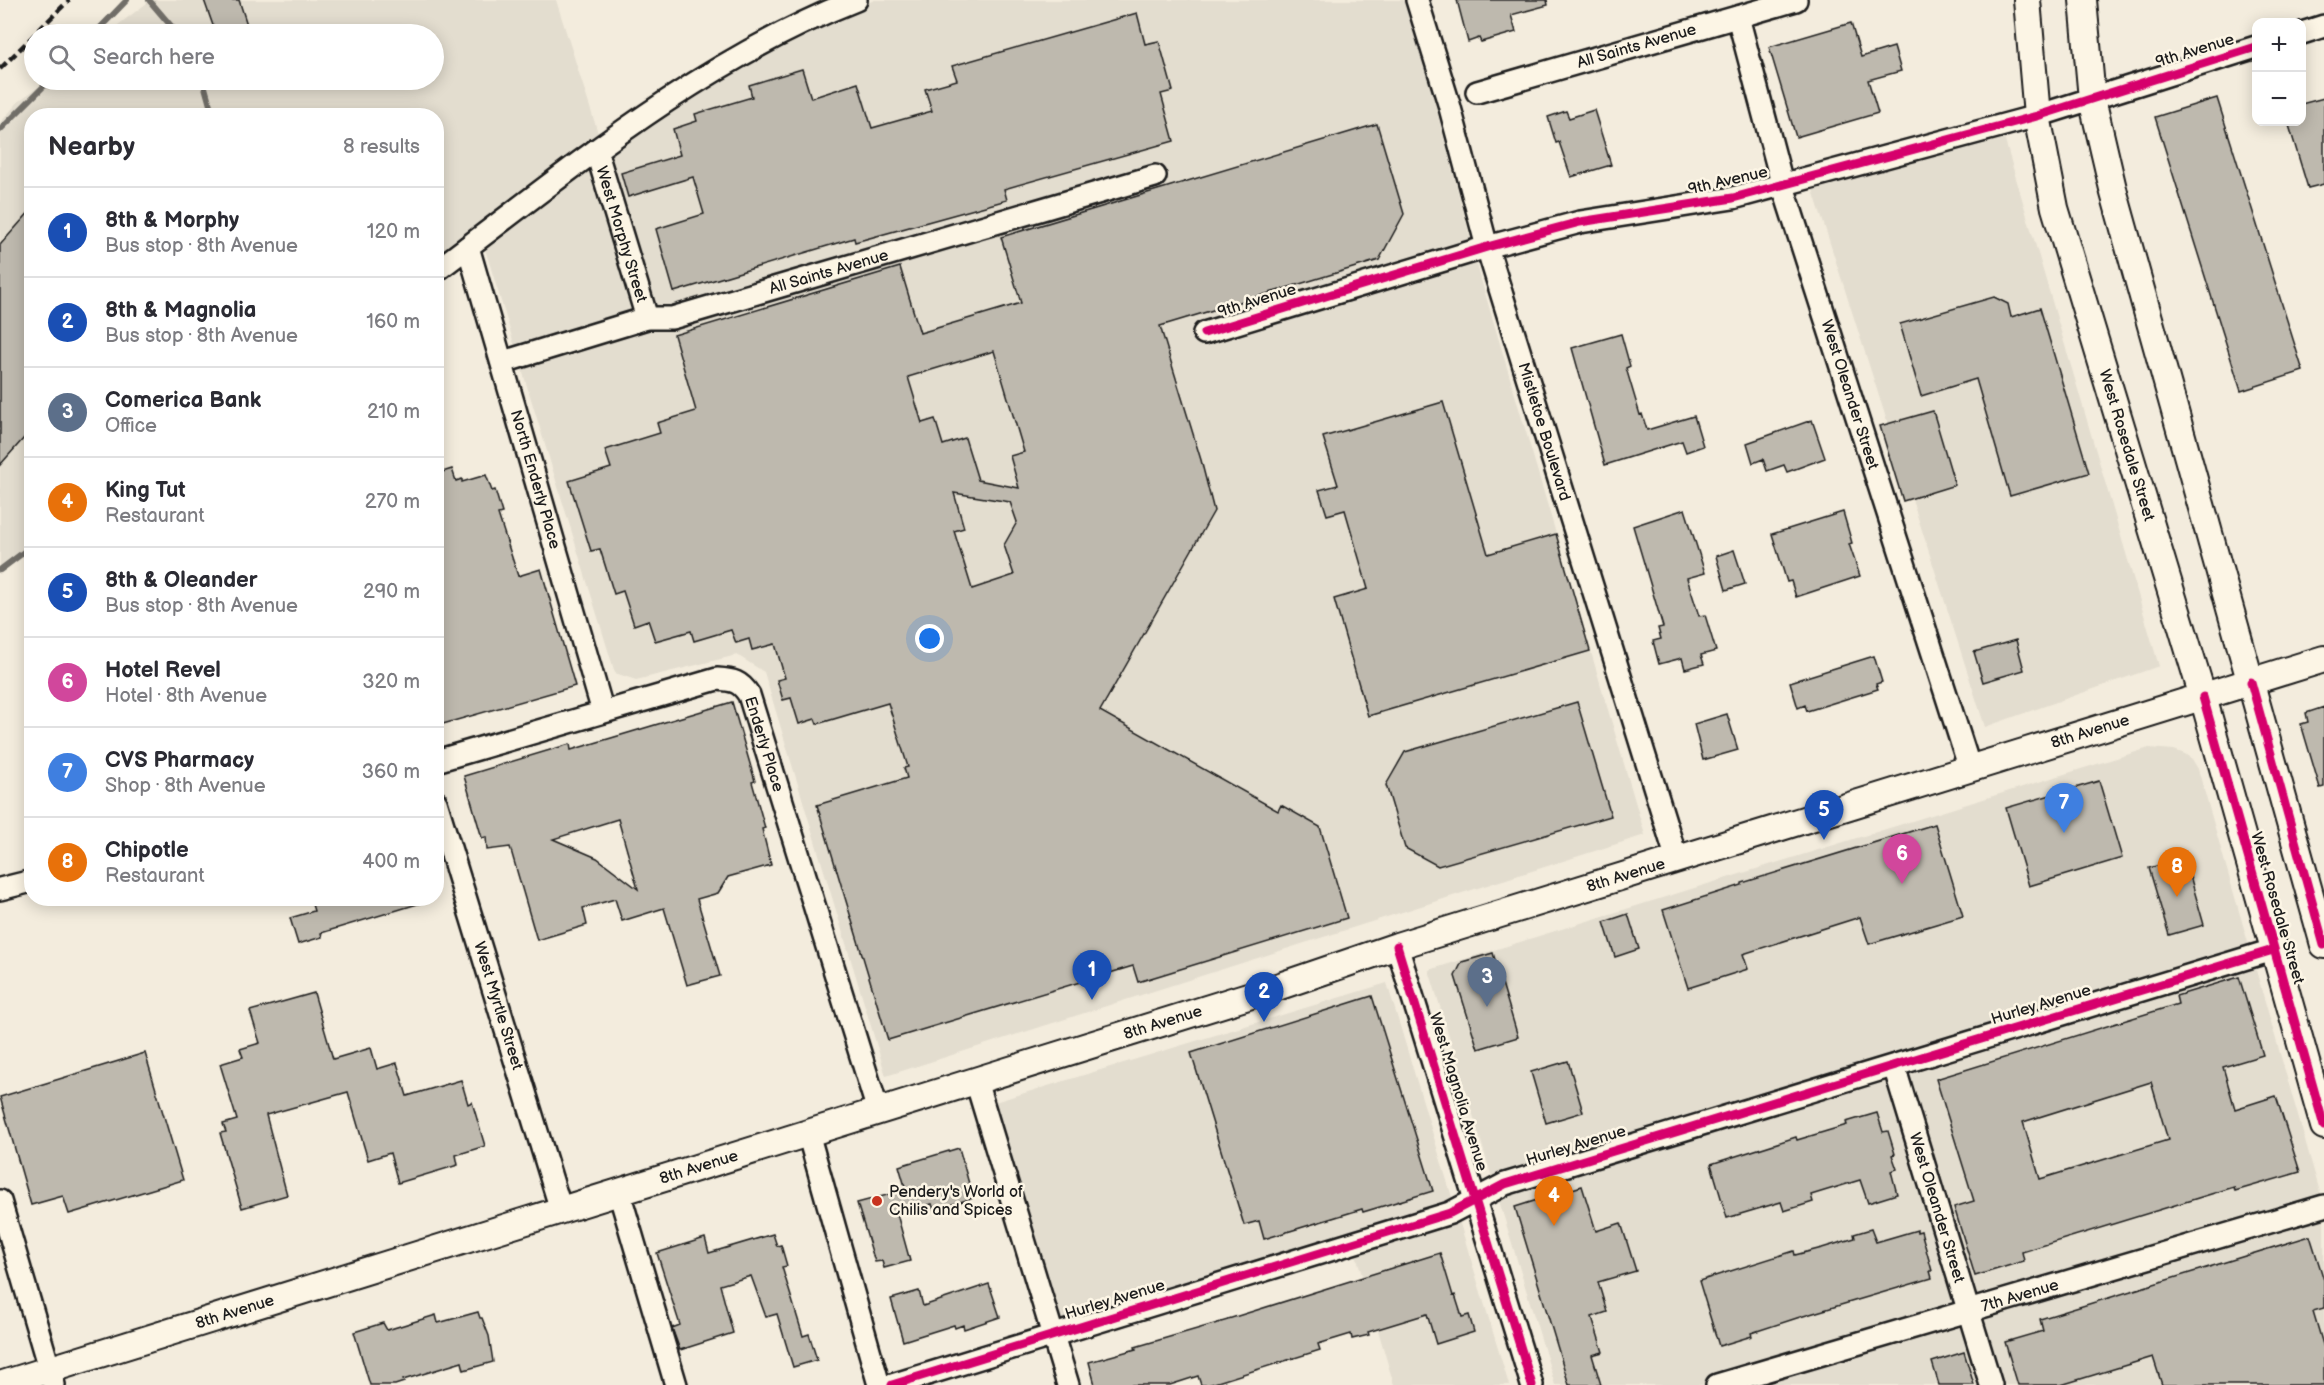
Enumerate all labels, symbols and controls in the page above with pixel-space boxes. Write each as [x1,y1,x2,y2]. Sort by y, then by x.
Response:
map controls [2252,18,2306,126]
button: + [2252,18,2306,72]
street label: All Saints Avenue [1575,20,1699,72]
search box [24,24,444,90]
street label: 9th Avenue [2153,30,2237,72]
icon: search [45,41,78,74]
text: Search here [93,44,215,71]
button: − [2252,72,2306,126]
text: Nearby [48,132,135,163]
text: 8 results [343,135,420,159]
street label: 9th Avenue [1686,163,1770,199]
street label: West Morphy Street [592,164,651,305]
text: 8th & Morphy [105,207,239,234]
text: 1 [63,220,72,244]
text: 120 m [367,220,420,244]
text: Bus stop · 8th Avenue [105,234,298,258]
street label: All Saints Avenue [767,245,891,298]
street label: 9th Avenue [1215,280,1299,322]
text: 8th & Magnolia [105,297,256,324]
text: 2 [62,310,73,334]
text: 160 m [366,310,420,334]
street label: West Oleander Street [1817,317,1883,472]
text: Bus stop · 8th Avenue [105,324,298,348]
street label: Mistletoe Boulevard [1514,360,1575,503]
street label: West Rosedale Street [2095,367,2159,523]
text: Comerica Bank [105,387,261,414]
text: 3 [62,400,73,424]
text: 210 m [367,400,420,424]
street label: North Enderly Place [506,408,565,552]
text: Office [105,414,157,438]
text: King Tut [105,477,186,504]
text: 4 [62,490,73,514]
text: 270 m [365,490,420,514]
text: Restaurant [105,504,205,528]
text: 8th & Oleander [105,567,258,594]
text: 5 [62,580,73,604]
text: 290 m [363,580,420,604]
text: Bus stop · 8th Avenue [105,594,298,618]
your location [915,624,944,653]
text: Hotel Revel [105,657,221,684]
text: 6 [61,670,74,694]
text: 320 m [362,670,420,694]
text: Hotel · 8th Avenue [105,684,267,708]
street label: Enderly Place [741,694,788,795]
street label: 8th Avenue [2049,710,2132,752]
text: CVS Pharmacy [105,747,254,774]
text: 7 [62,760,73,784]
text: 360 m [362,760,420,784]
text: Shop · 8th Avenue [105,774,266,798]
pin: 7 [2044,784,2084,833]
pin: 5 [1804,790,1844,840]
street label: West Rosedale Street [2246,830,2308,986]
pin: 6 [1882,834,1922,884]
text: Chipotle [105,837,189,864]
pin: 8 [2158,848,2196,897]
text: 8 [61,850,74,874]
text: 400 m [362,850,420,874]
street label: 8th Avenue [1584,854,1668,896]
text: Restaurant [105,864,205,888]
street label: West Myrtle Street [470,939,527,1072]
pin: 1 [1072,950,1112,1000]
pin: 3 [1468,958,1506,1007]
pin: 2 [1244,972,1284,1022]
street label: Hurley Avenue [1989,981,2094,1029]
street label: 8th Avenue [1121,1001,1205,1044]
street label: West Magnolia Avenue [1425,1010,1491,1174]
street label: Hurley Avenue [1524,1122,1629,1170]
street label: West Oleander Street [1905,1130,1969,1285]
street label: 8th Avenue [657,1146,741,1188]
pin: 4 [1534,1176,1574,1226]
place label: Pendery's World of Chilis and Spices [889,1183,1023,1220]
marker: Pendery's World of Chilis and Spices [870,1194,884,1208]
street label: 7th Avenue [1979,1275,2062,1316]
street label: Hurley Avenue [1063,1276,1168,1324]
street label: 8th Avenue [193,1290,277,1333]

